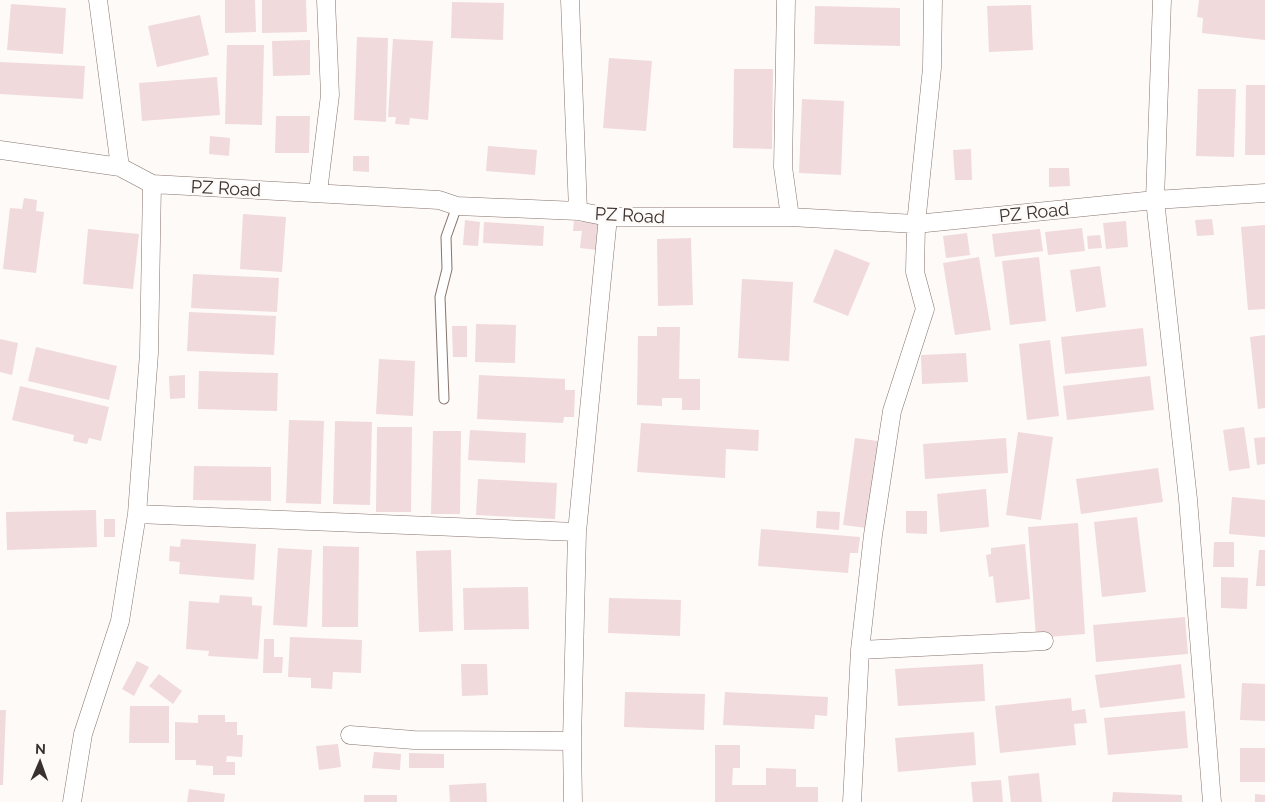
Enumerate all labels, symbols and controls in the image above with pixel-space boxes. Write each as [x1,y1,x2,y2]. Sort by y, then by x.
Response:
street label: PZ Road [190,176,262,200]
street label: PZ Road [998,198,1070,226]
street label: PZ Road [594,203,666,227]
north arrow [15,737,65,787]
text: N [35,741,46,757]

